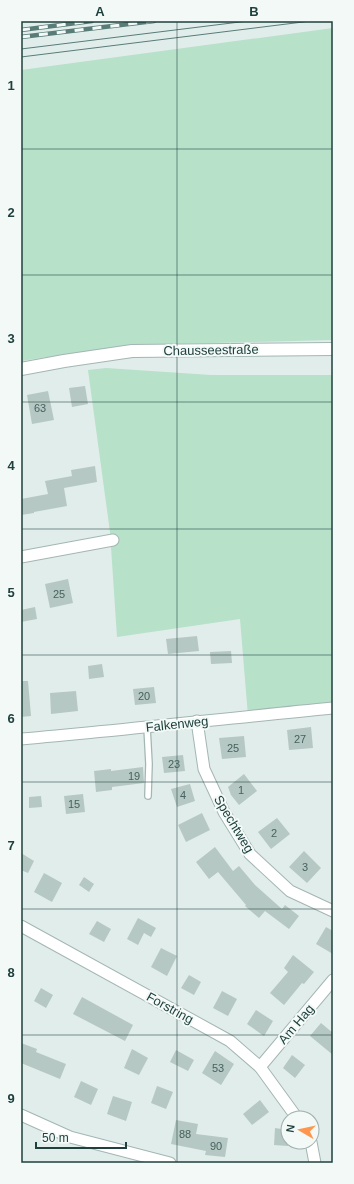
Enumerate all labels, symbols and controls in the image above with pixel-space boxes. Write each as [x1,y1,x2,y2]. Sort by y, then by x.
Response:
text: A [95,4,105,19]
text: B [249,4,259,19]
text: 1 [7,78,15,93]
text: 2 [7,205,15,220]
text: 3 [7,331,15,346]
street label: Chausseestraße [163,342,259,358]
house number: 63 [34,402,46,414]
text: 4 [7,458,15,473]
text: 5 [7,585,15,600]
house number: 25 [53,588,65,600]
house number: 20 [138,690,150,702]
text: 6 [7,711,15,726]
street label: Falkenweg [145,713,209,735]
house number: 27 [294,733,306,745]
house number: 25 [227,742,239,754]
house number: 23 [168,758,180,770]
house number: 19 [128,770,140,782]
house number: 1 [238,784,244,796]
house number: 4 [180,789,186,801]
street label: Spechtweg [211,793,257,855]
house number: 15 [68,798,80,810]
house number: 2 [271,827,277,839]
text: 7 [7,838,15,853]
house number: 3 [302,861,308,873]
text: 8 [7,965,15,980]
street label: Forstring [144,989,196,1027]
street label: Am Hag [275,1001,317,1047]
house number: 53 [212,1062,224,1074]
text: 9 [7,1091,15,1106]
north arrow [280,1110,320,1150]
scale bar [36,1124,126,1150]
text: N [284,1124,297,1133]
house number: 88 [179,1128,191,1140]
text: 50 m [42,1131,69,1145]
house number: 90 [210,1140,222,1152]

